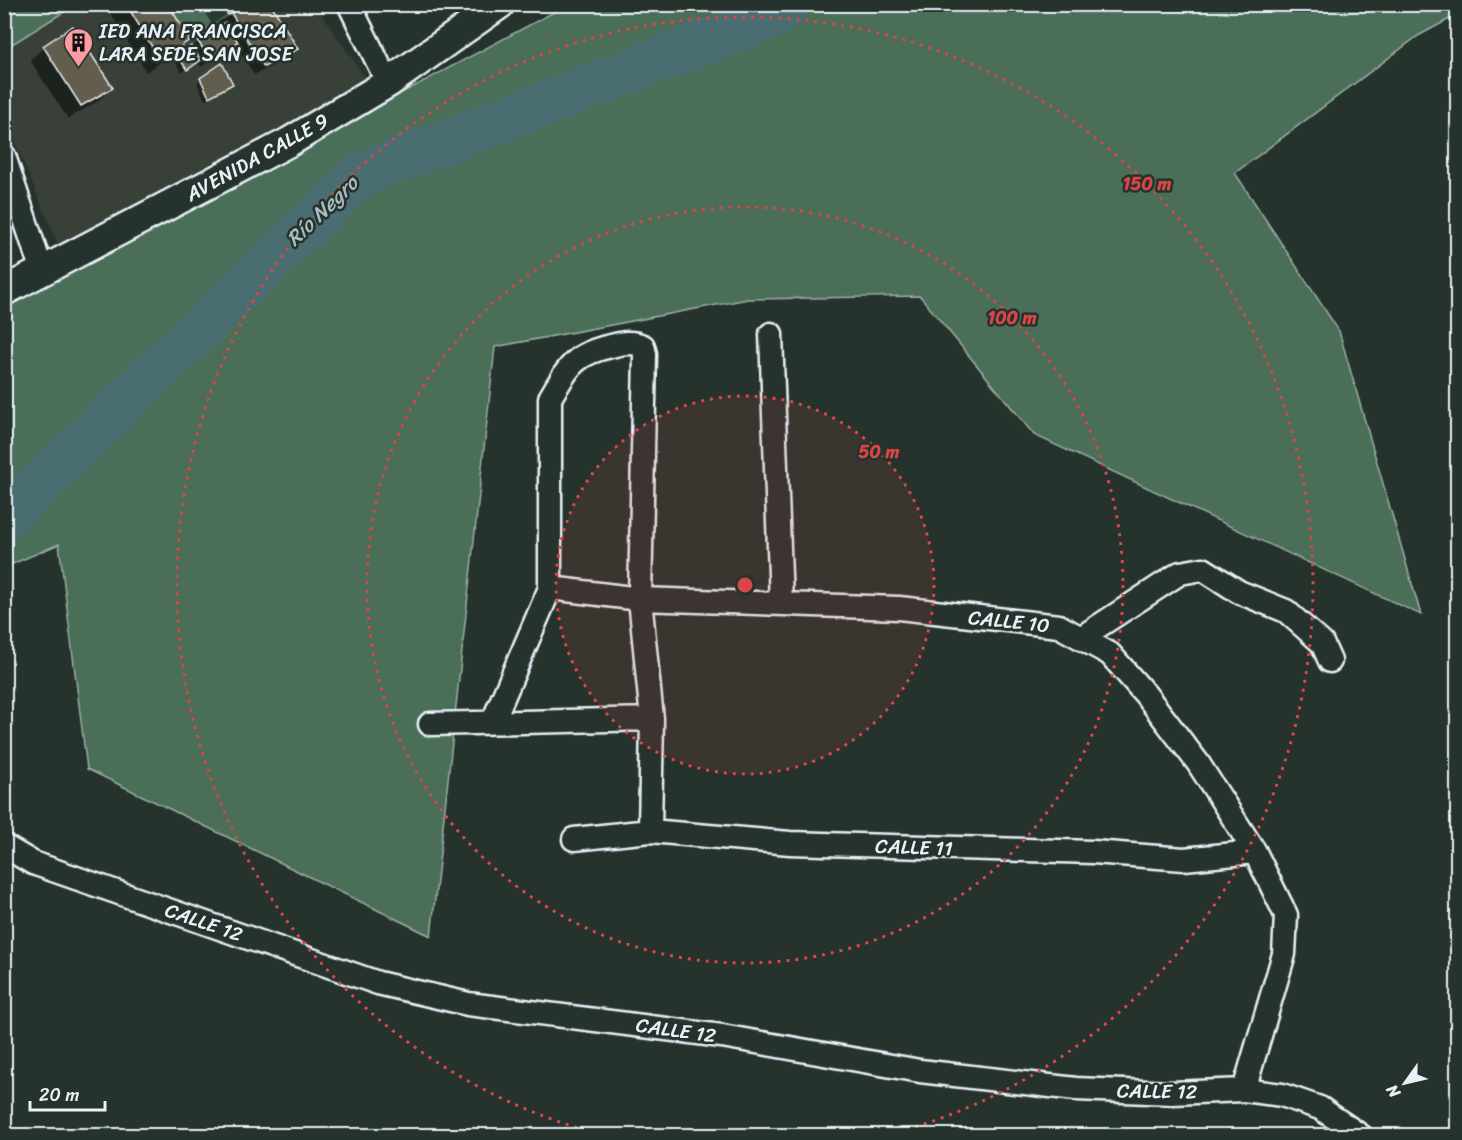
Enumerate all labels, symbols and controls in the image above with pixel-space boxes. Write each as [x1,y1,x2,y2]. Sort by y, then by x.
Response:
place label: IED ANA FRANCISCA LARA SEDE SAN JOSE [98,14,294,72]
building icon: IED ANA FRANCISCA LARA SEDE SAN JOSE [62,26,94,68]
street label: AVENIDA CALLE 9 [178,104,335,212]
water label: Río Negro [276,165,369,256]
text: 150 m [1123,168,1171,200]
text: 100 m [988,302,1037,334]
text: 50 m [859,436,900,468]
centre of rings [735,575,755,595]
street label: CALLE 10 [967,600,1051,643]
street label: CALLE 11 [875,829,953,866]
street label: CALLE 12 [160,893,248,952]
street label: CALLE 12 [634,1008,719,1053]
north arrow [1375,1053,1435,1113]
street label: CALLE 12 [1116,1073,1198,1110]
scale bar [30,1074,105,1112]
text: N [1377,1078,1409,1105]
text: 20 m [39,1079,79,1111]

